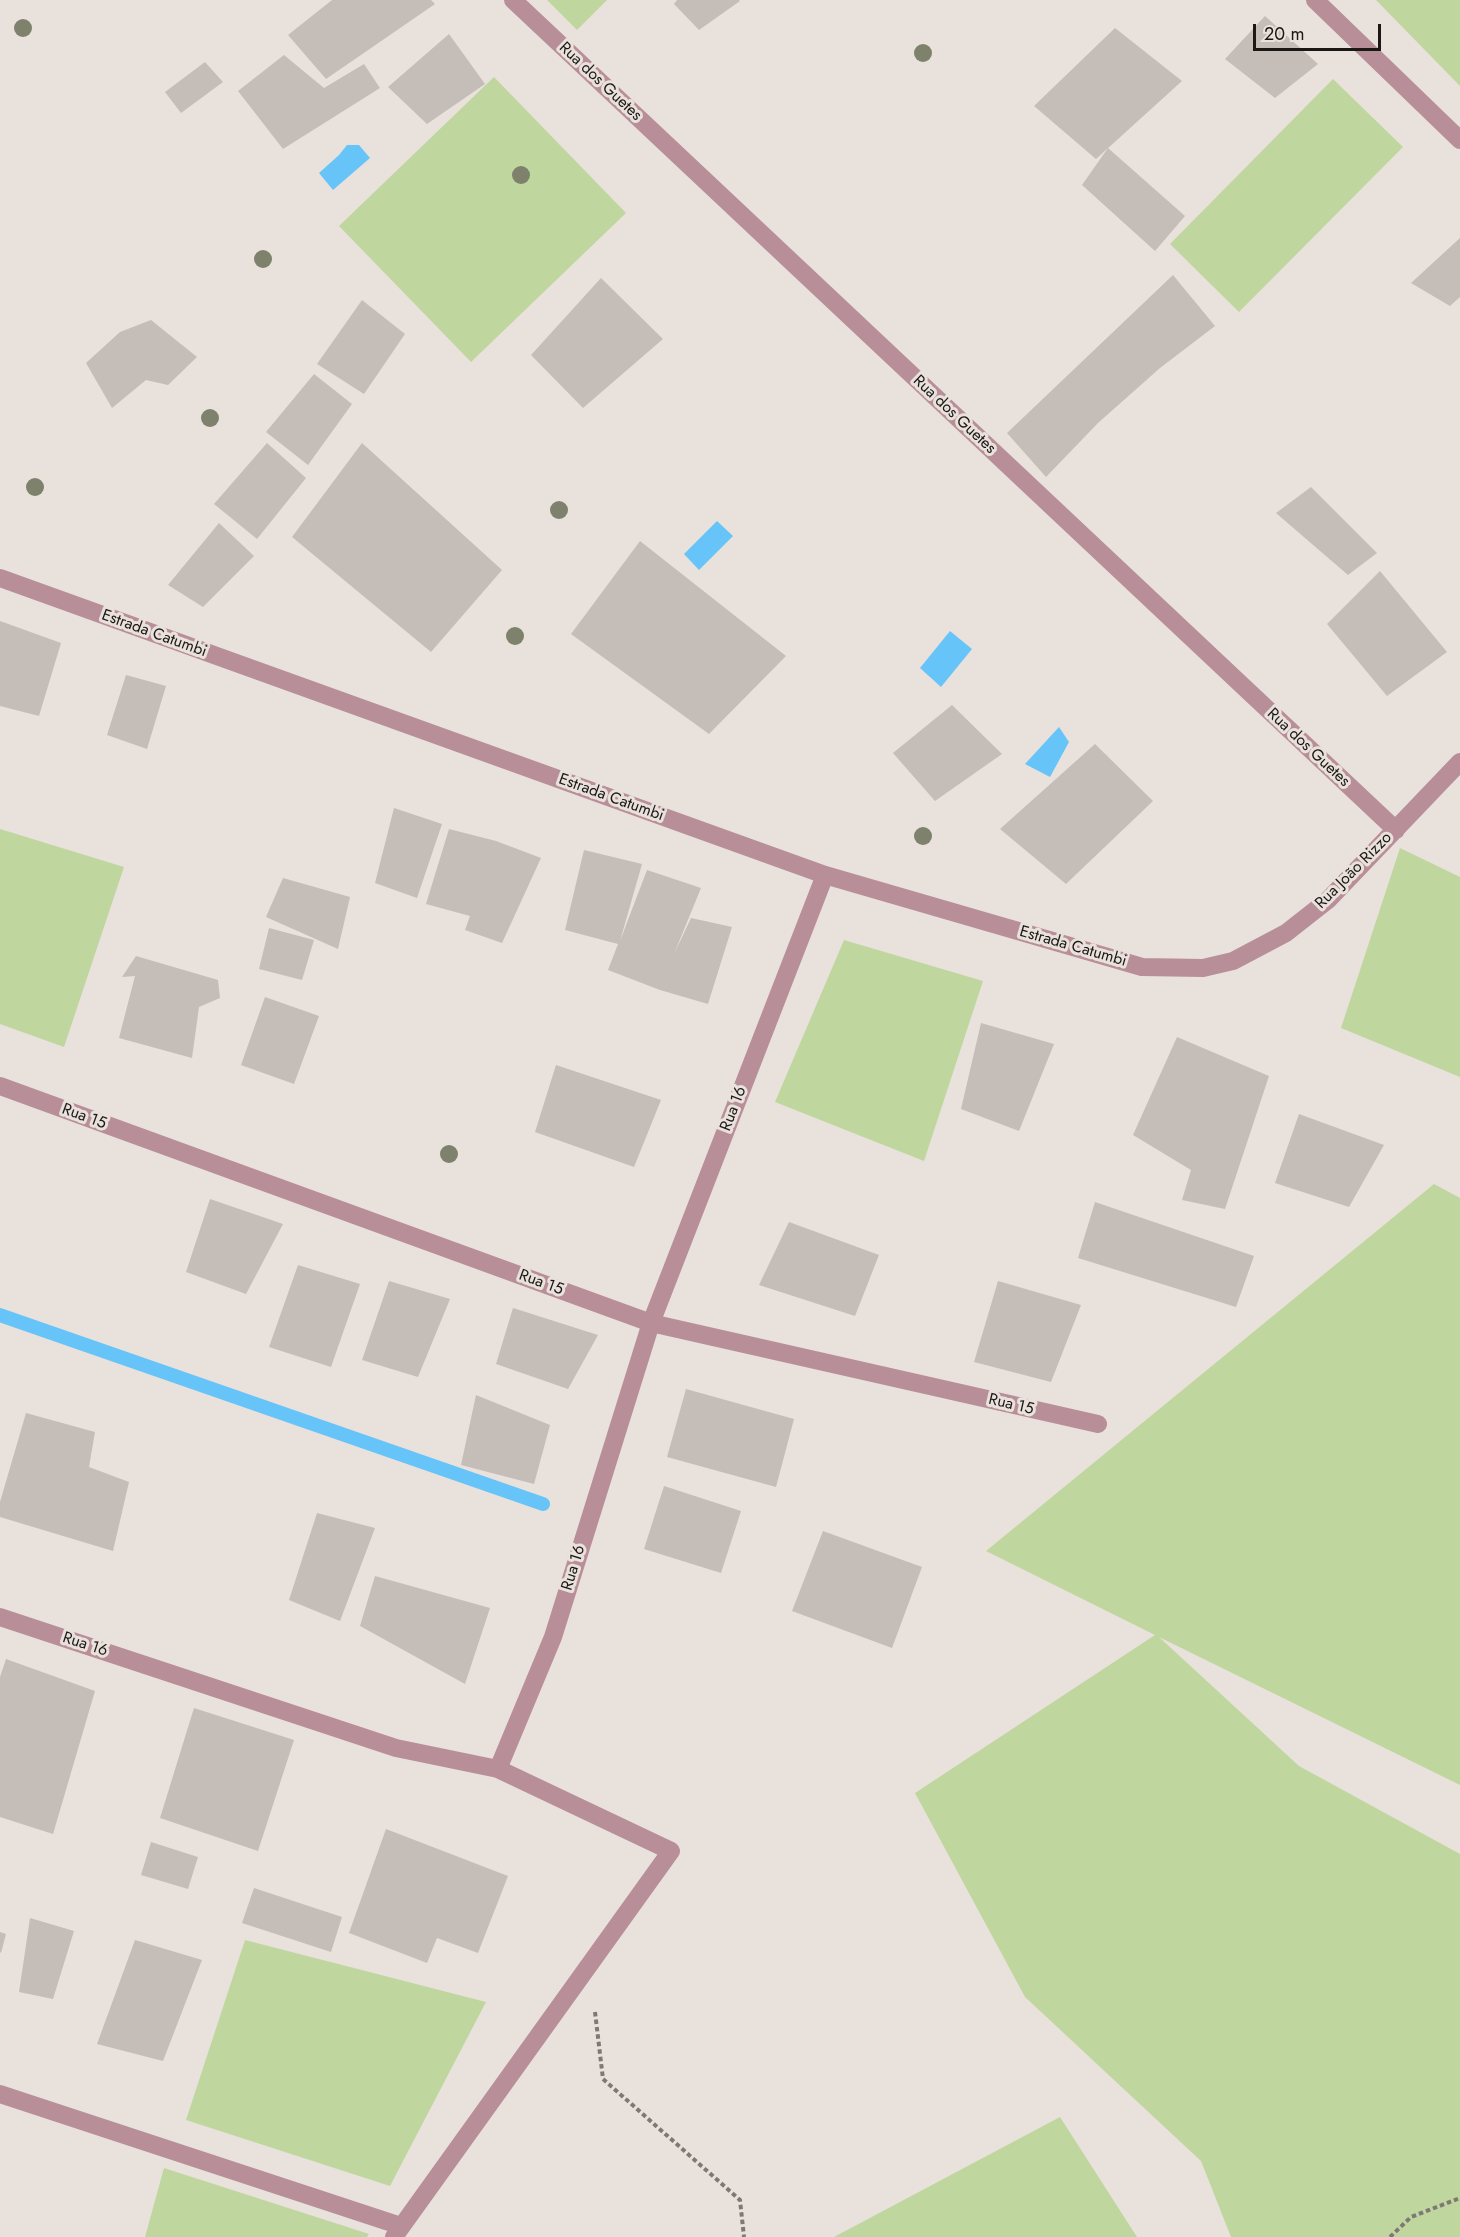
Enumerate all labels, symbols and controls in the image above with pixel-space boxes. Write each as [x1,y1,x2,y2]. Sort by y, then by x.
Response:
scale bar [1256,12,1384,50]
text: 20 m [1264,21,1304,47]
street label: Rua dos Guetes [554,39,646,125]
street label: Rua dos Guetes [908,372,1000,458]
street label: Estrada Catumbi [99,606,209,662]
street label: Rua dos Guetes [1262,705,1354,791]
street label: Estrada Catumbi [556,770,666,826]
street label: Rua João Rizzo [1312,829,1396,913]
street label: Estrada Catumbi [1017,923,1129,971]
street label: Rua 16 [717,1084,751,1134]
street label: Rua 15 [59,1100,109,1134]
street label: Rua 15 [516,1266,566,1300]
street label: Rua 15 [986,1390,1036,1420]
street label: Rua 16 [558,1543,590,1593]
street label: Rua 16 [60,1629,110,1661]

